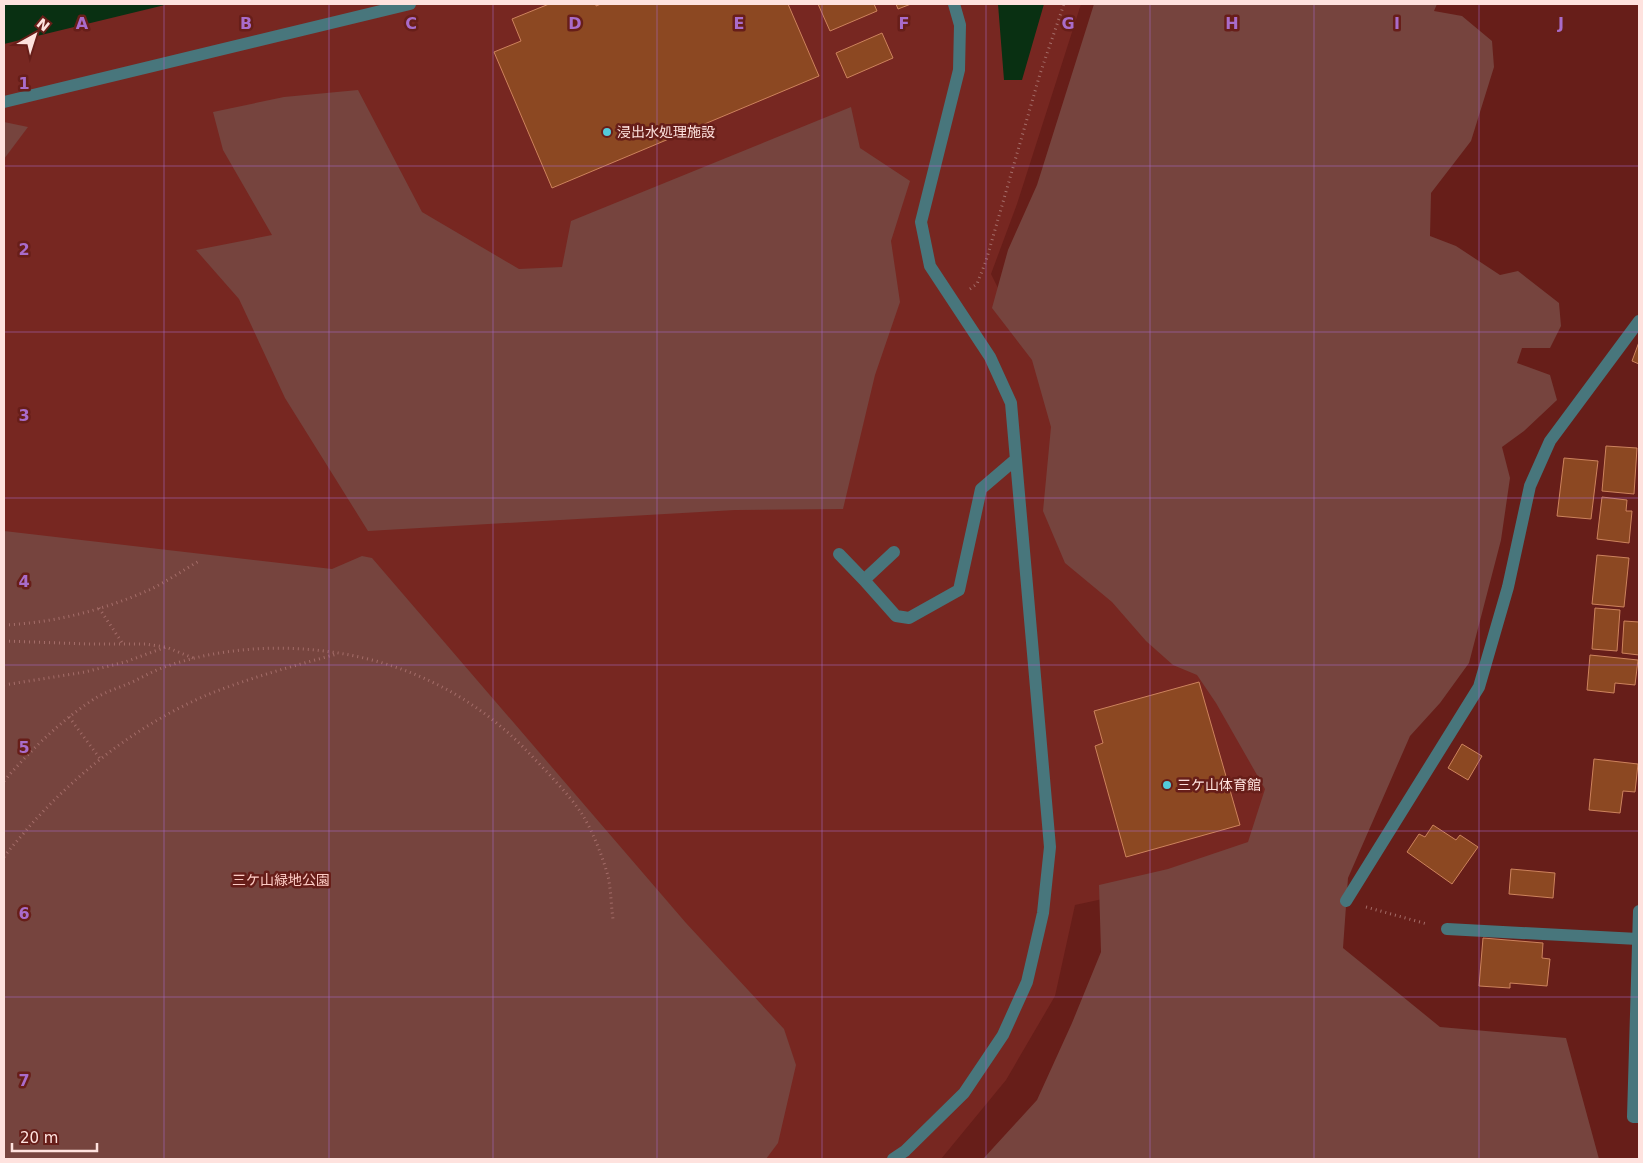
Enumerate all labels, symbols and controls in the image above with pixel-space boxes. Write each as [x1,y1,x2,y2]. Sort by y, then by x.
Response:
north arrow [10,10,60,60]
text: A [76,14,89,33]
text: B [240,14,252,33]
text: C [405,14,417,33]
text: D [568,14,582,33]
text: E [734,14,744,33]
text: F [899,14,909,33]
text: G [1061,14,1075,33]
text: H [1225,14,1239,33]
text: I [1394,14,1400,33]
text: J [1557,14,1564,33]
text: N [34,15,53,35]
text: 1 [18,74,30,93]
place label: 浸出水処理施設 [617,124,715,140]
marker: 浸出水処理施設 [601,126,613,138]
text: 2 [18,240,30,259]
text: 3 [18,406,30,425]
text: 4 [18,572,30,591]
text: 5 [18,738,30,757]
place label: 三ケ山体育館 [1177,777,1261,793]
marker: 三ケ山体育館 [1161,779,1173,791]
park label: 三ケ山緑地公園 [232,872,330,888]
text: 6 [18,904,30,923]
text: 7 [18,1071,30,1090]
scale bar [12,1120,98,1152]
text: 20 m [20,1129,58,1147]

